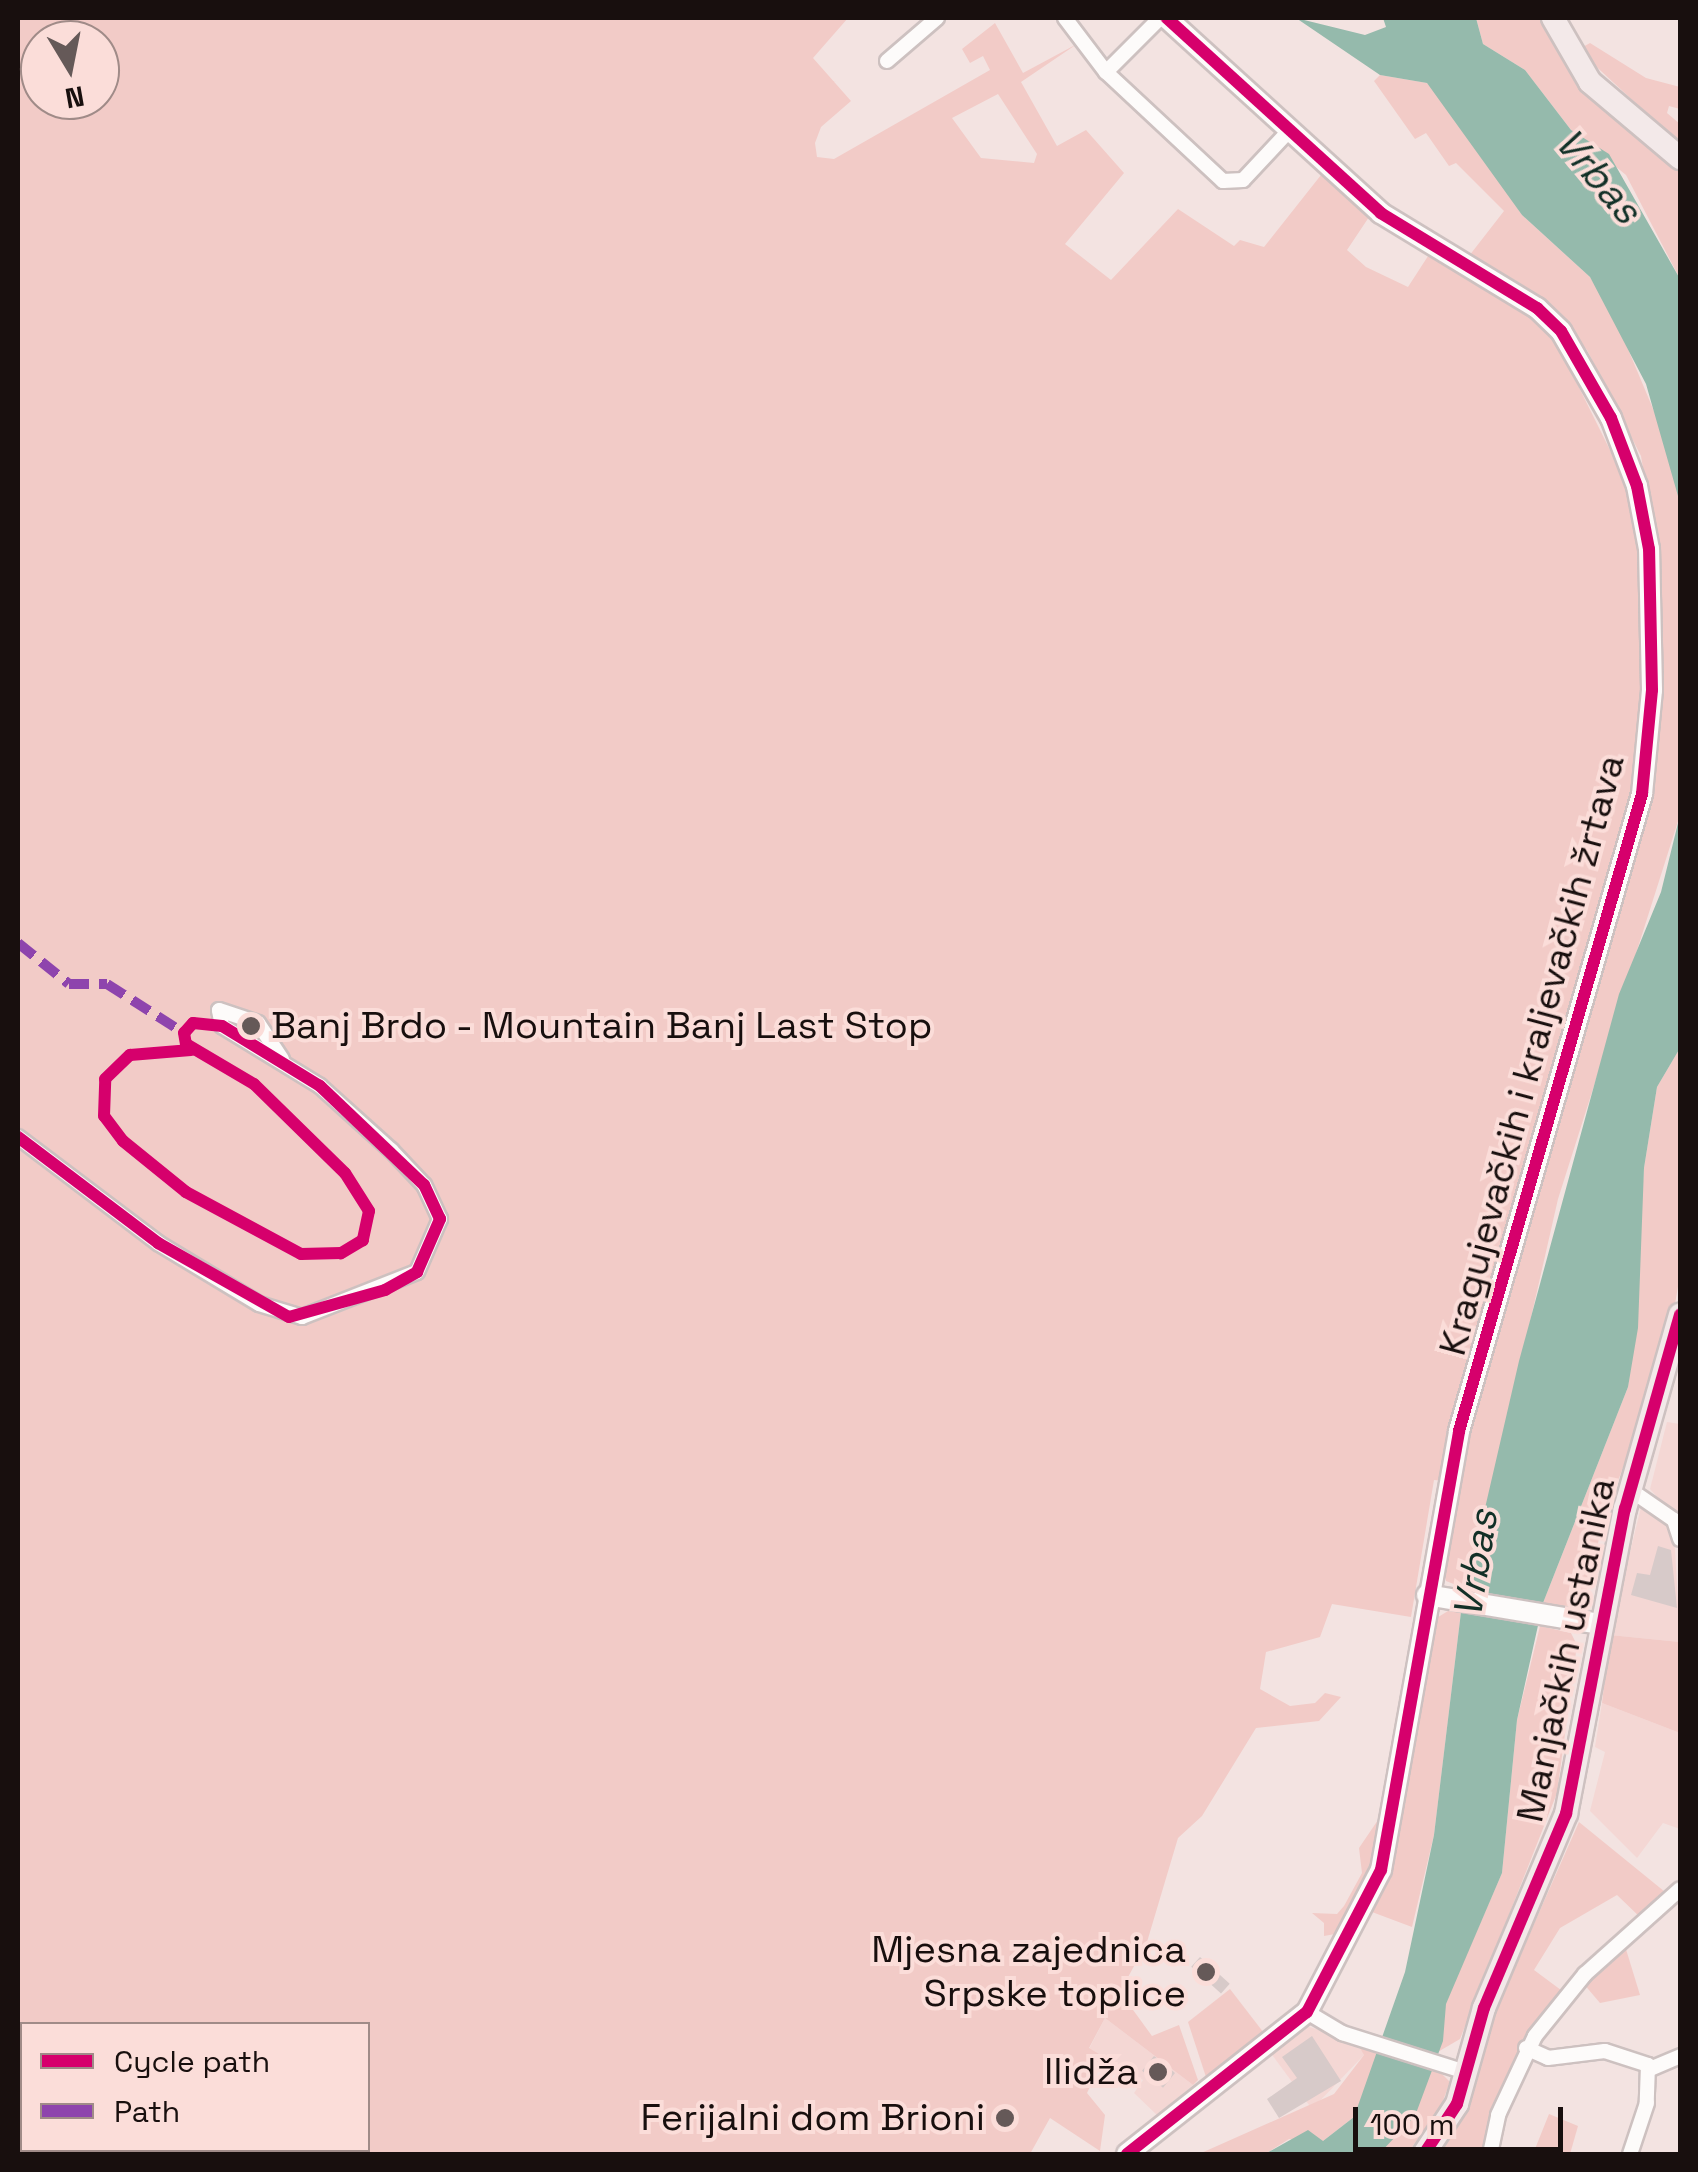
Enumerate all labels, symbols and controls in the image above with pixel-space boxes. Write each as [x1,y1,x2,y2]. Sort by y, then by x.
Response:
north arrow [20,20,120,120]
text: N [63,78,87,117]
water label: Vrbas [1545,119,1651,233]
street label: Kragujevačkih i kraljevačkih žrtava [1430,750,1634,1360]
place label: Banj Brdo - Mountain Banj Last Stop [271,1003,935,1049]
marker: Banj Brdo - Mountain Banj Last Stop [240,1015,262,1037]
street label: Manjačkih ustanika [1507,1474,1625,1826]
water label: Vrbas [1444,1506,1508,1622]
place label: Mjesna zajednica Srpske toplice [871,1927,1186,2016]
marker: Mjesna zajednica Srpske toplice [1195,1961,1217,1983]
legend [20,2022,370,2152]
text: Cycle path [114,2042,270,2081]
place label: Ilidža [1044,2049,1138,2095]
marker: Ilidža [1147,2061,1169,2083]
scale bar [1358,2087,1568,2149]
text: Path [114,2092,180,2131]
place label: Ferijalni dom Brioni [640,2095,985,2141]
text: 100 m [1370,2105,1455,2144]
marker: Ferijalni dom Brioni [994,2107,1016,2129]

